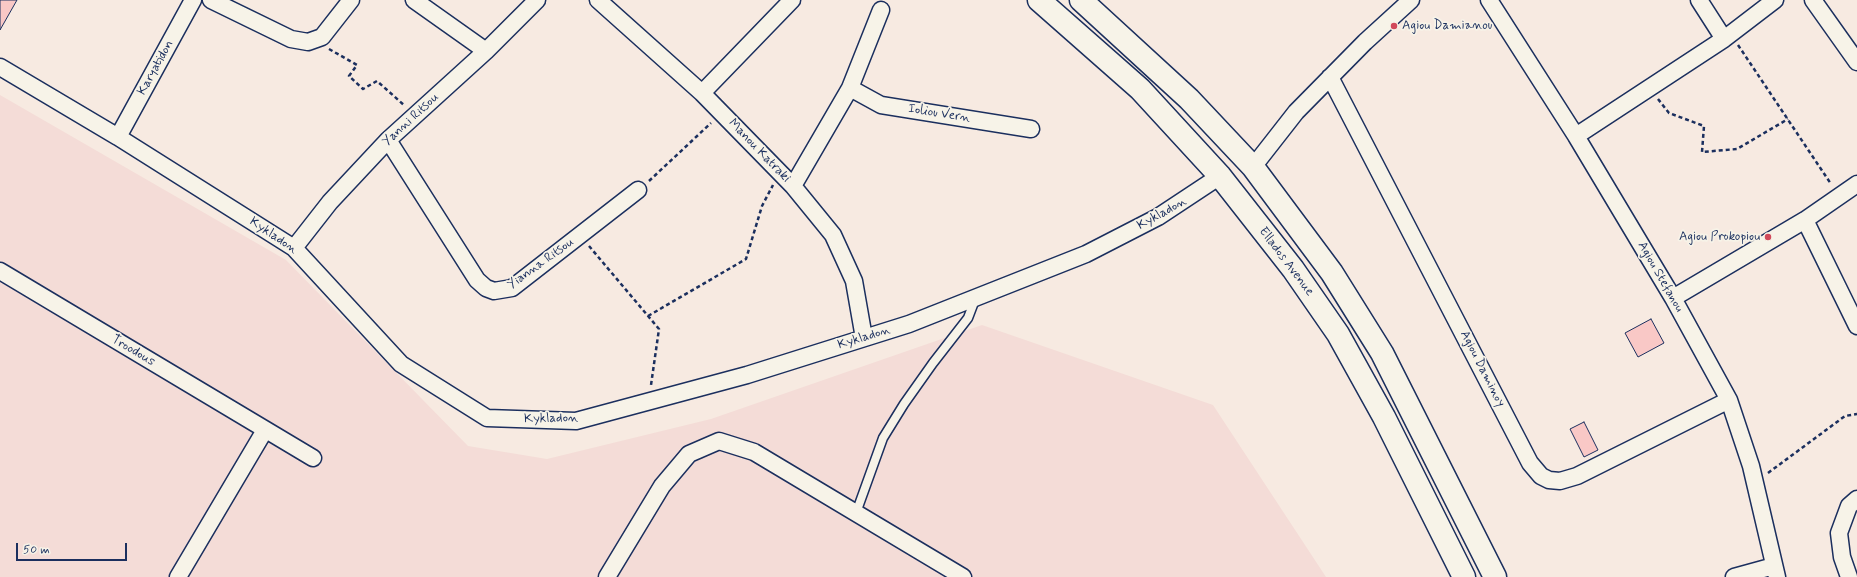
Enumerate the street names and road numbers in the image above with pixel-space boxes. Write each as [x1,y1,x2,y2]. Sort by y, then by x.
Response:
street label: Karyatidon [135,38,177,98]
street label: Yanni Ritsou [380,90,442,150]
street label: Ioliou Vern [907,101,971,127]
street label: Manou Katraki [725,116,793,186]
street label: Kykladon [1135,194,1189,234]
street label: Kykladon [246,214,300,258]
street label: Ellados Avenue [1255,225,1317,299]
street label: Yianna Ritsou [505,235,577,293]
street label: Agiou Stefanou [1634,239,1686,315]
street label: Kykladon [836,323,892,353]
street label: Agiou Daminoy [1456,328,1508,410]
street label: Troodous [108,332,158,370]
street label: Kykladon [524,411,578,427]

